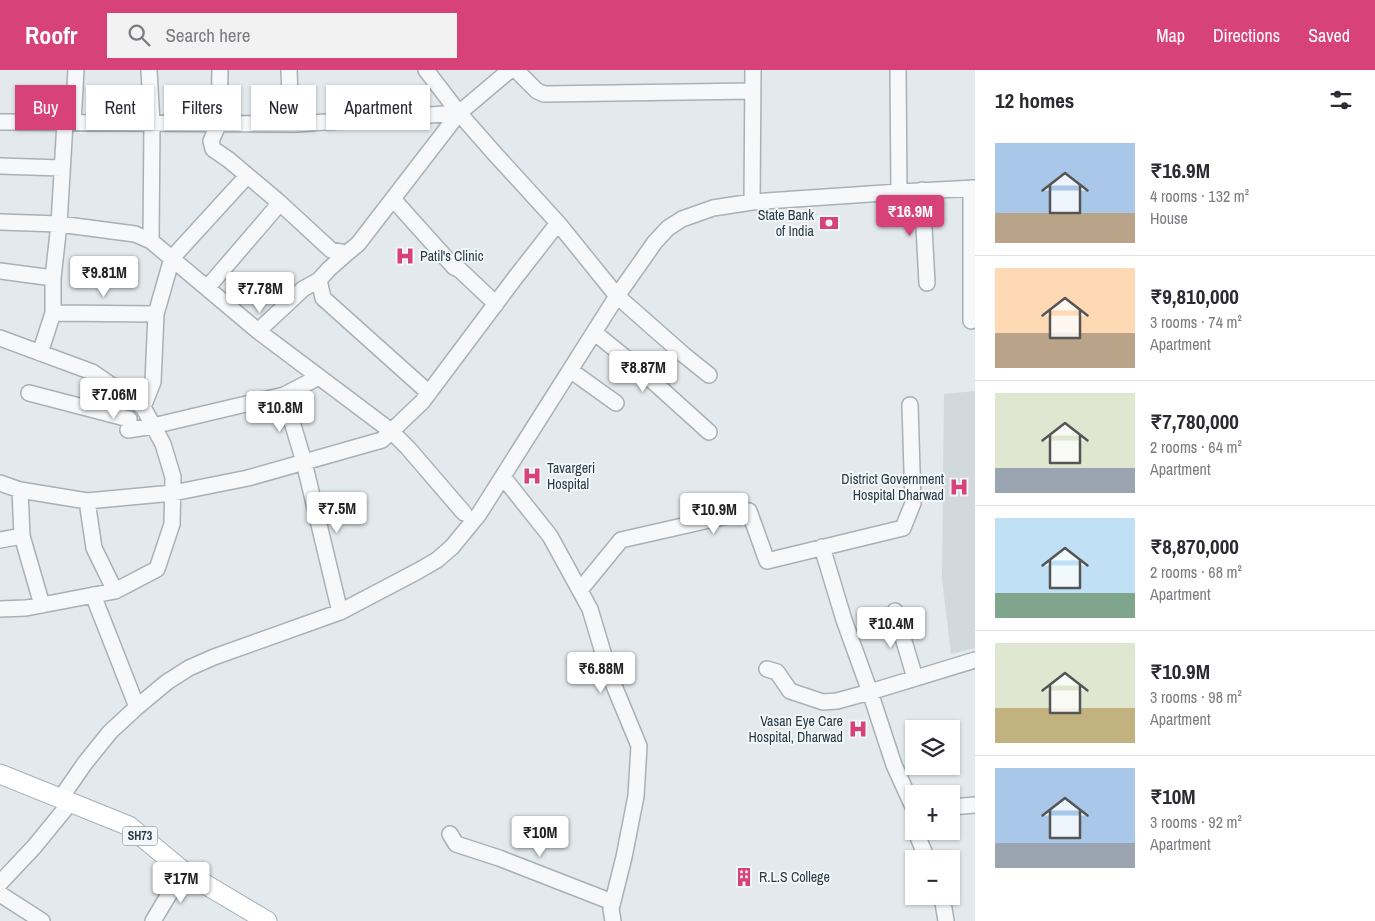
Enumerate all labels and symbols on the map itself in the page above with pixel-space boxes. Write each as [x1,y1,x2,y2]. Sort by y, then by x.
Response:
pin: ₹16.9M [869,194,951,237]
place label: State Bank of India [758,206,815,240]
bank icon: State Bank of India [818,212,840,234]
hospital icon: Patil's Clinic [394,245,416,267]
place label: Patil's Clinic [420,247,484,265]
pin: ₹9.81M [63,256,145,298]
pin: ₹7.78M [219,272,301,314]
pin: ₹8.87M [602,350,684,393]
pin: ₹7.06M [73,378,155,420]
pin: ₹10.8M [239,390,321,433]
place label: Tavargeri Hospital [547,459,595,493]
hospital icon: Tavargeri Hospital [521,465,543,487]
place label: District Government Hospital Dharwad [841,470,944,504]
hospital icon: District Government Hospital Dharwad [948,476,970,498]
pin: ₹7.5M [302,492,372,534]
pin: ₹10.9M [673,492,755,535]
pin: ₹10.4M [850,606,932,649]
pin: ₹6.88M [560,652,642,694]
place label: Vasan Eye Care Hospital, Dharwad [749,712,843,746]
hospital icon: Vasan Eye Care Hospital, Dharwad [847,718,869,740]
pin: ₹10M [510,816,570,858]
road number: SH73 [122,826,158,846]
pin: ₹17M [151,862,211,904]
building icon: R.L.S College [733,866,755,888]
place label: R.L.S College [759,868,830,886]

